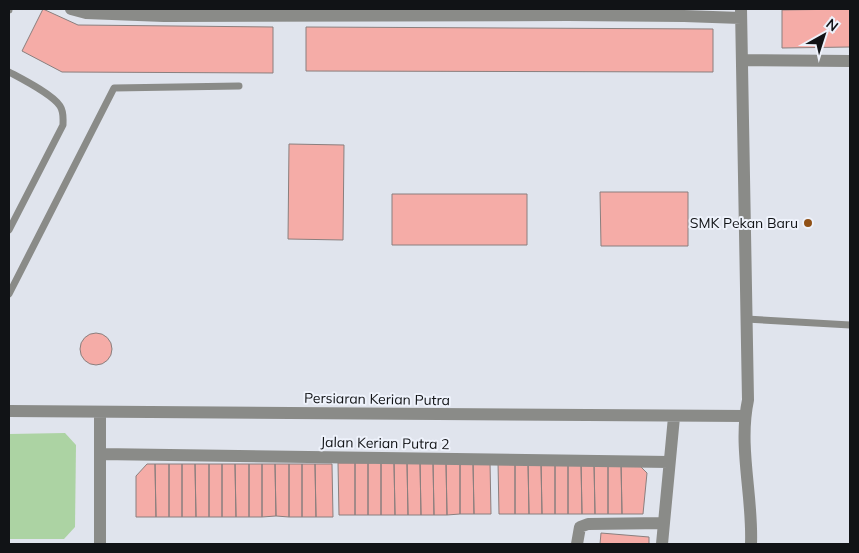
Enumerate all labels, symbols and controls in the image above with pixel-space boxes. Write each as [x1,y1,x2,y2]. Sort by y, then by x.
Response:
north arrow [799,10,849,60]
text: N [822,15,842,35]
place label: SMK Pekan Baru [690,214,798,232]
marker: SMK Pekan Baru [802,217,814,229]
street label: Persiaran Kerian Putra [304,389,450,409]
street label: Jalan Kerian Putra 2 [320,433,450,453]

